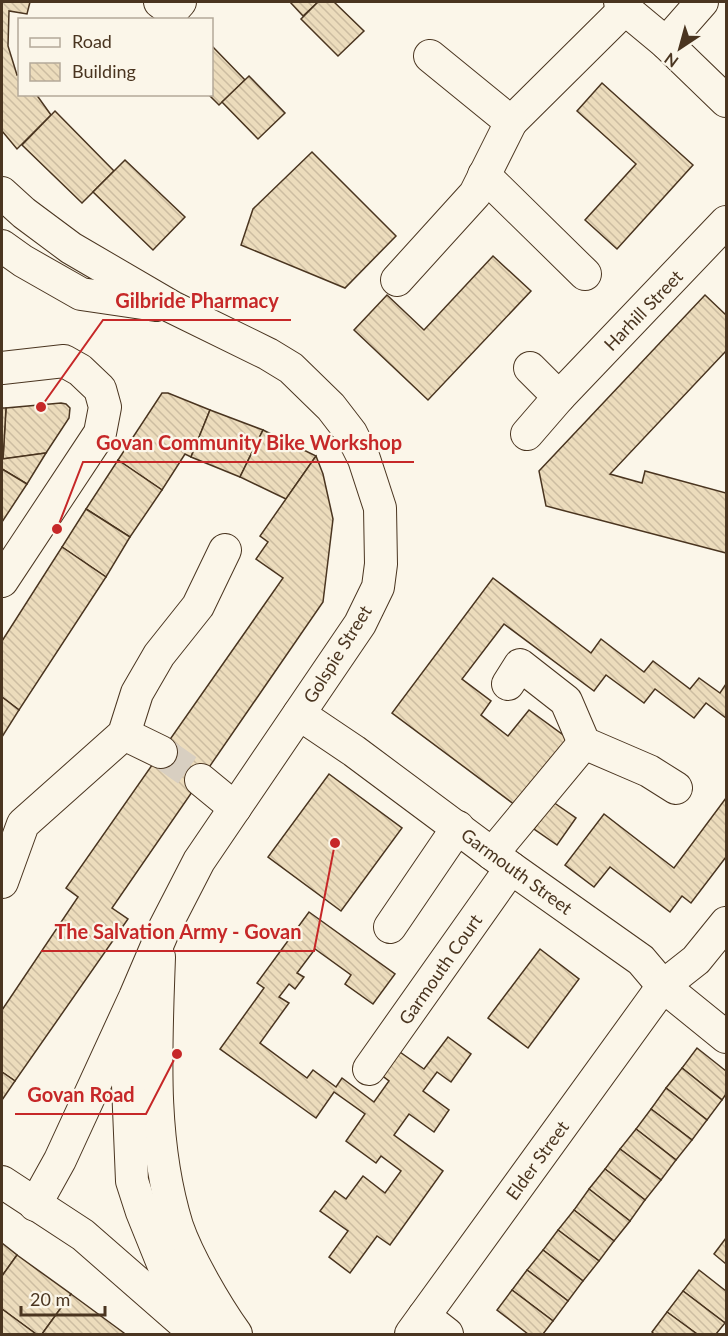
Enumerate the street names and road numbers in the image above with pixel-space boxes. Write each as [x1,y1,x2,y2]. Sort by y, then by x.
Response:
street label: Harhill Street [599,265,687,355]
street label: Golspie Street [298,601,376,707]
street label: Garmouth Street [457,823,577,919]
street label: Garmouth Court [394,909,487,1028]
street label: Elder Street [501,1116,573,1204]

